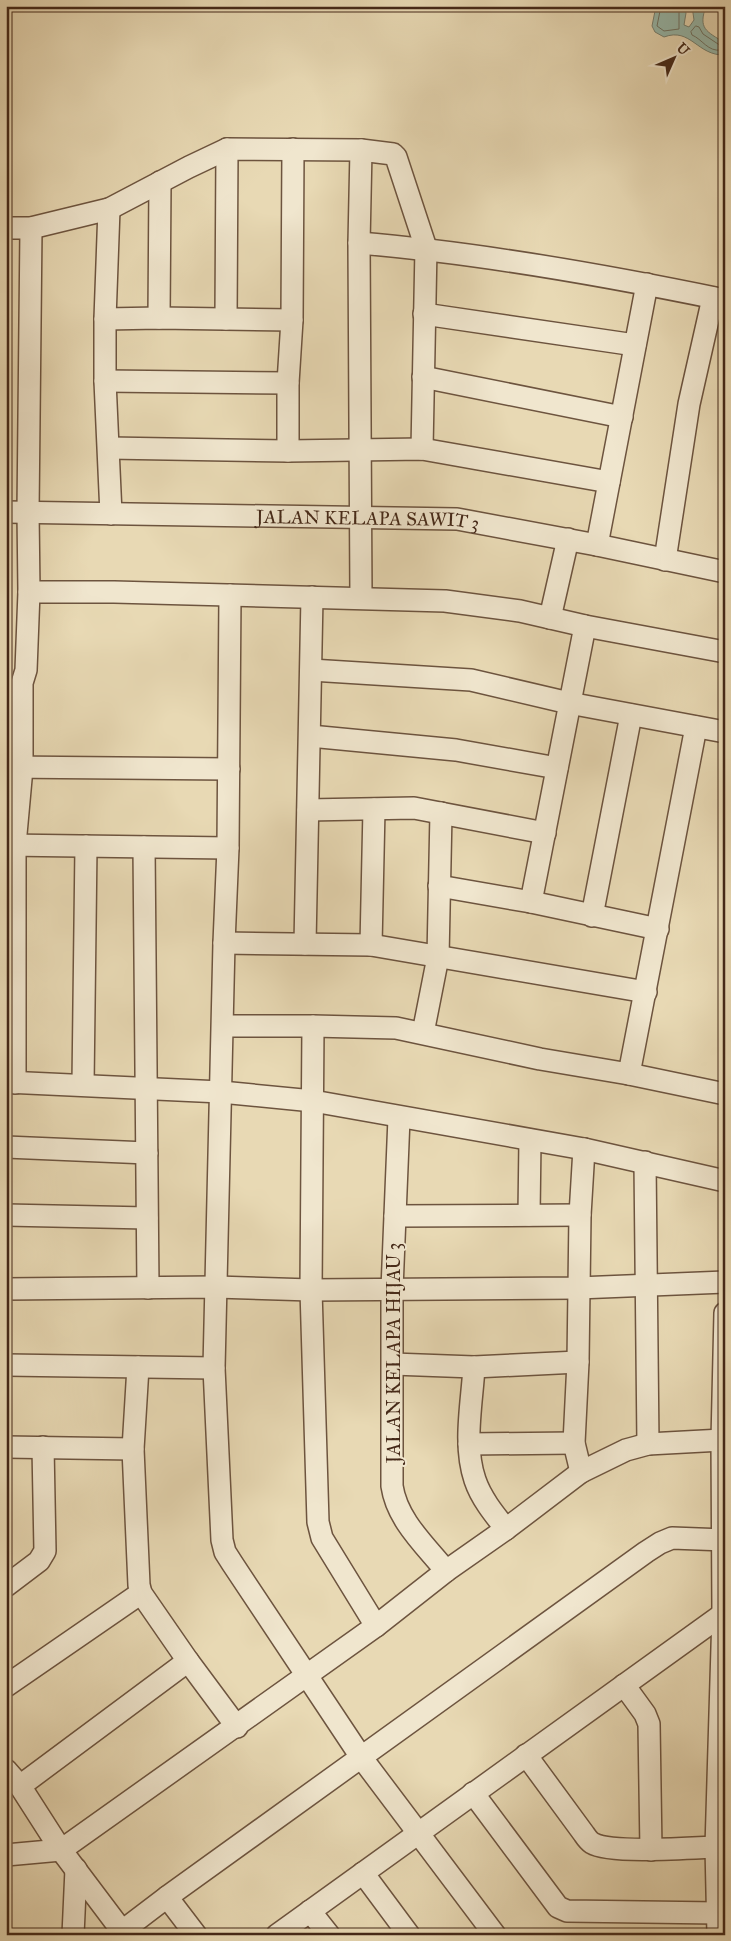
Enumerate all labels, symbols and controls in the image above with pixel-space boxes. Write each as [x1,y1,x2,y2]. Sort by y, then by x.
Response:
north arrow [648,32,698,82]
text: U [673,39,693,60]
street label: JALAN KELAPA SAWIT 3 [254,504,481,534]
street label: JALAN KELAPA HIJAU 3 [382,1243,406,1465]

